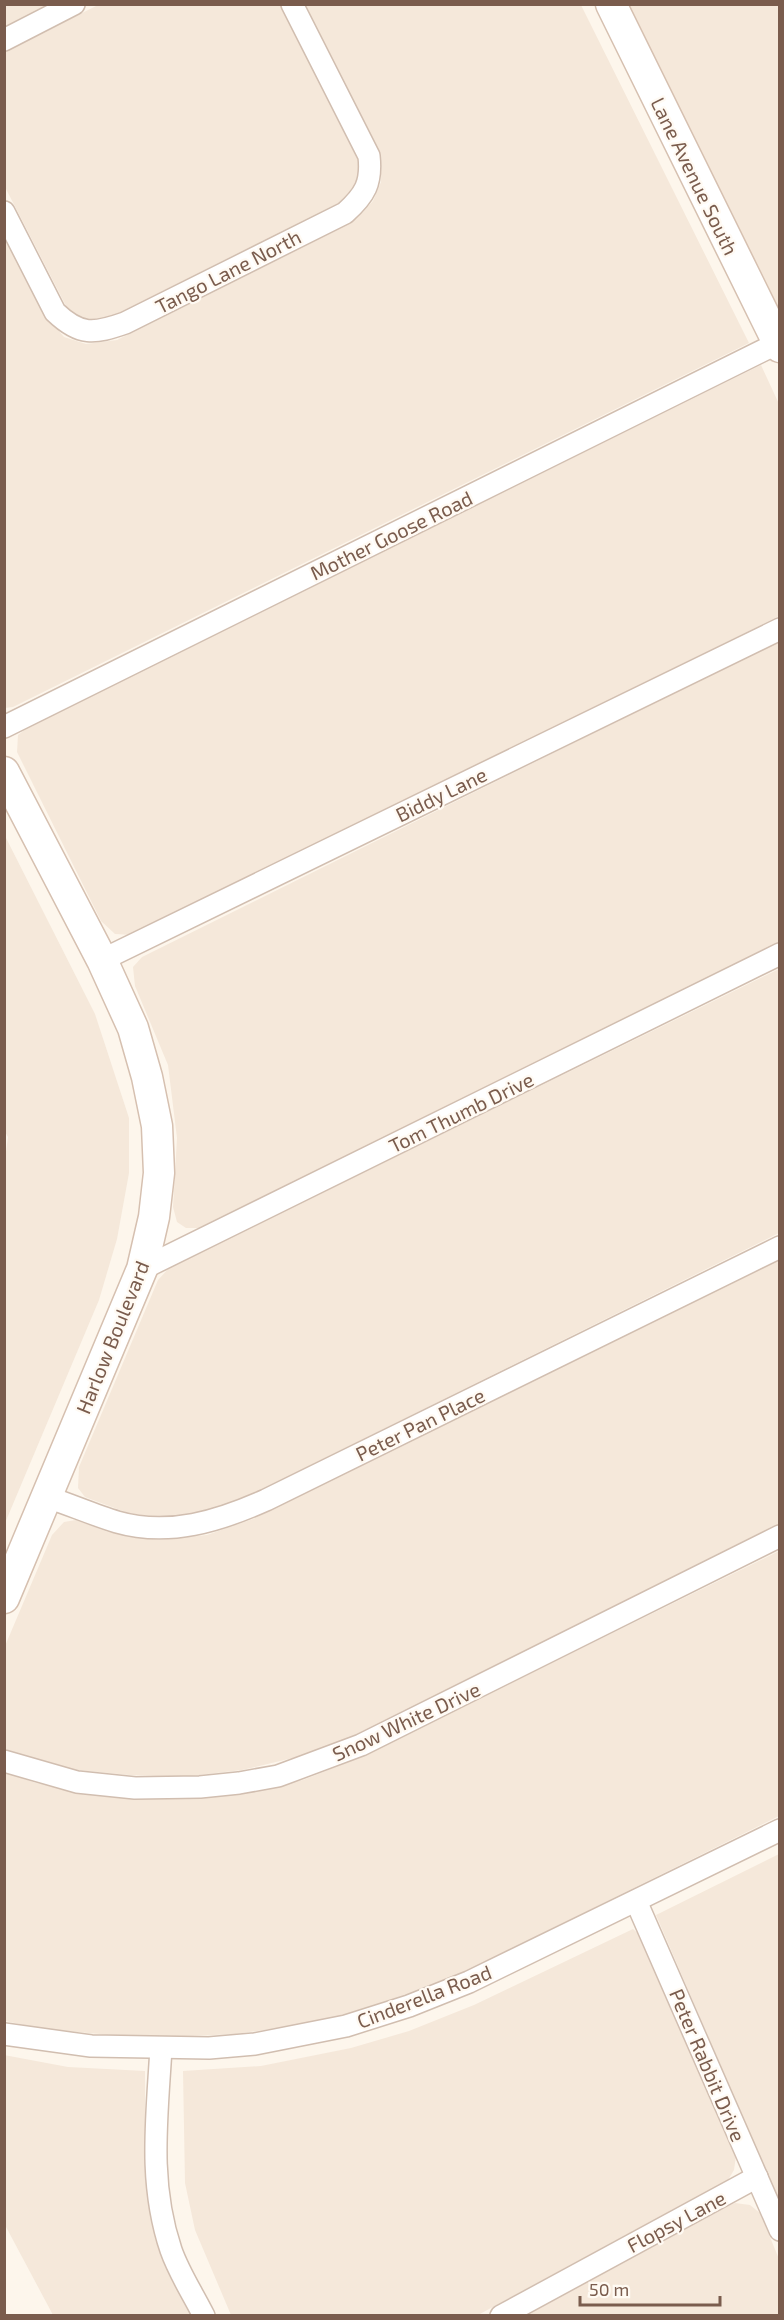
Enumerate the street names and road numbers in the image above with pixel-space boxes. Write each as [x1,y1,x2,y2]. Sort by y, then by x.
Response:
street label: Lane Avenue South [646,93,744,259]
street label: Tango Lane North [151,224,305,318]
street label: Mother Goose Road [306,485,476,585]
street label: Biddy Lane [391,762,491,826]
street label: Tom Thumb Drive [385,1067,537,1157]
street label: Harlow Boulevard [70,1257,154,1417]
street label: Peter Pan Place [352,1382,488,1466]
street label: Snow White Drive [328,1676,484,1766]
street label: Cinderella Road [353,1959,495,2033]
street label: Peter Rabbit Drive [665,1985,751,2145]
street label: Flopsy Lane [623,2185,729,2257]

